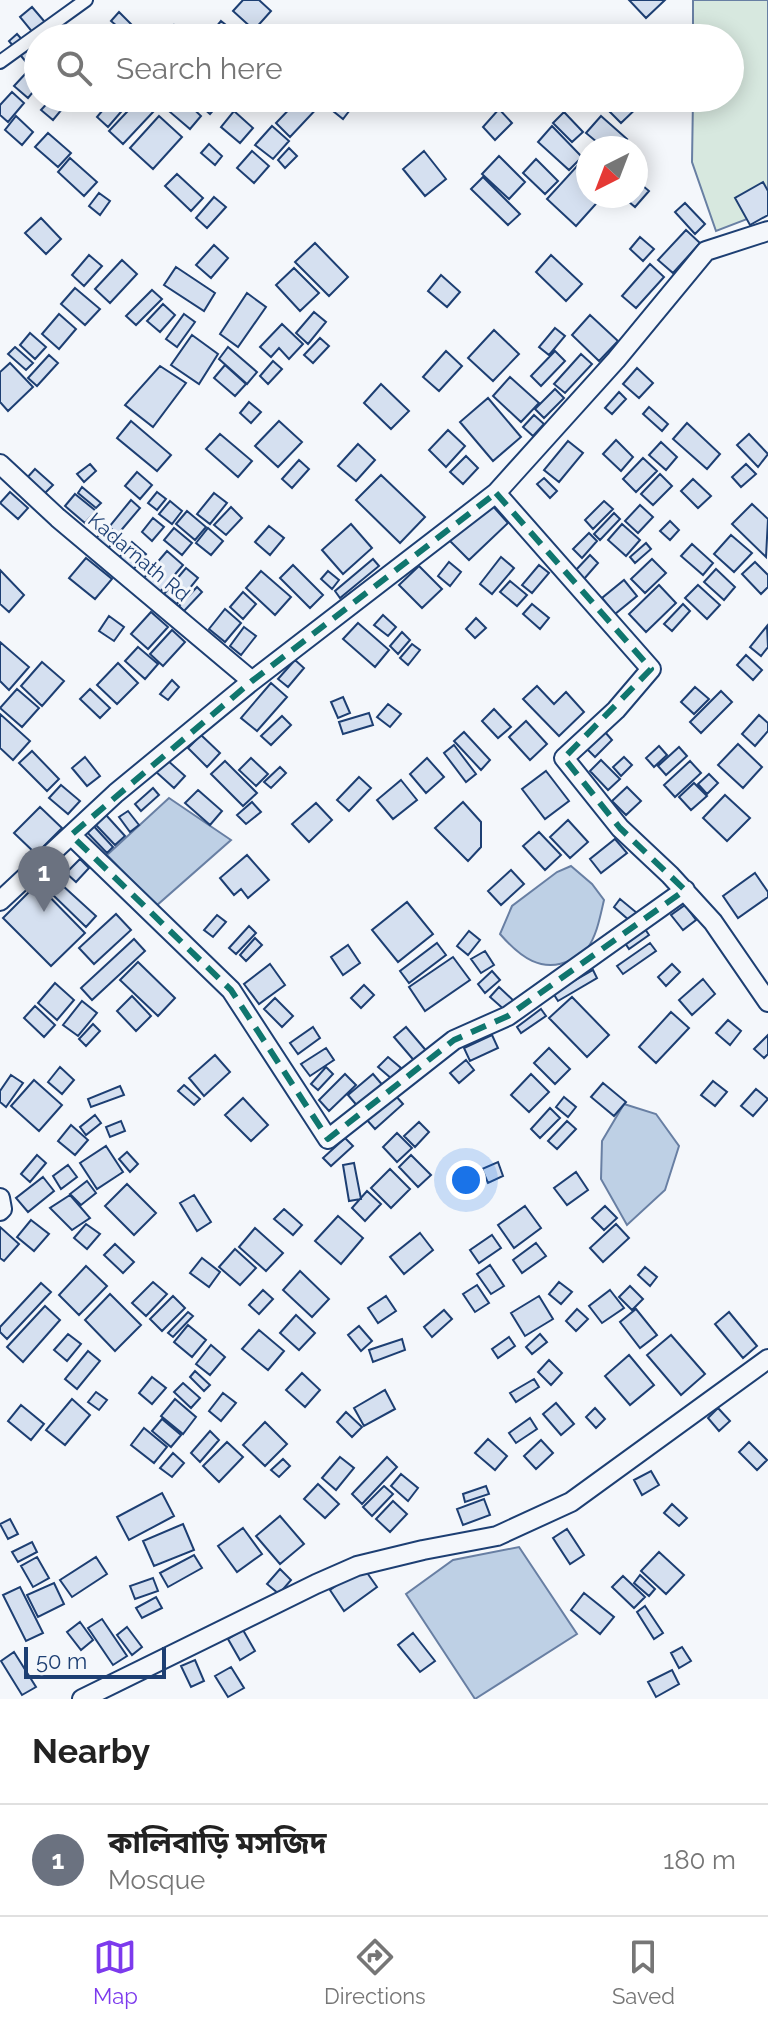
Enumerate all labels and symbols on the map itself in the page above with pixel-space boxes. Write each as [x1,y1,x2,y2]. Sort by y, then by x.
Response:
north arrow [576,136,648,208]
street label: Kadarnath Rd [83,508,195,606]
pin: 1 [18,846,70,912]
your location [446,1160,486,1200]
scale bar [24,1643,166,1679]

